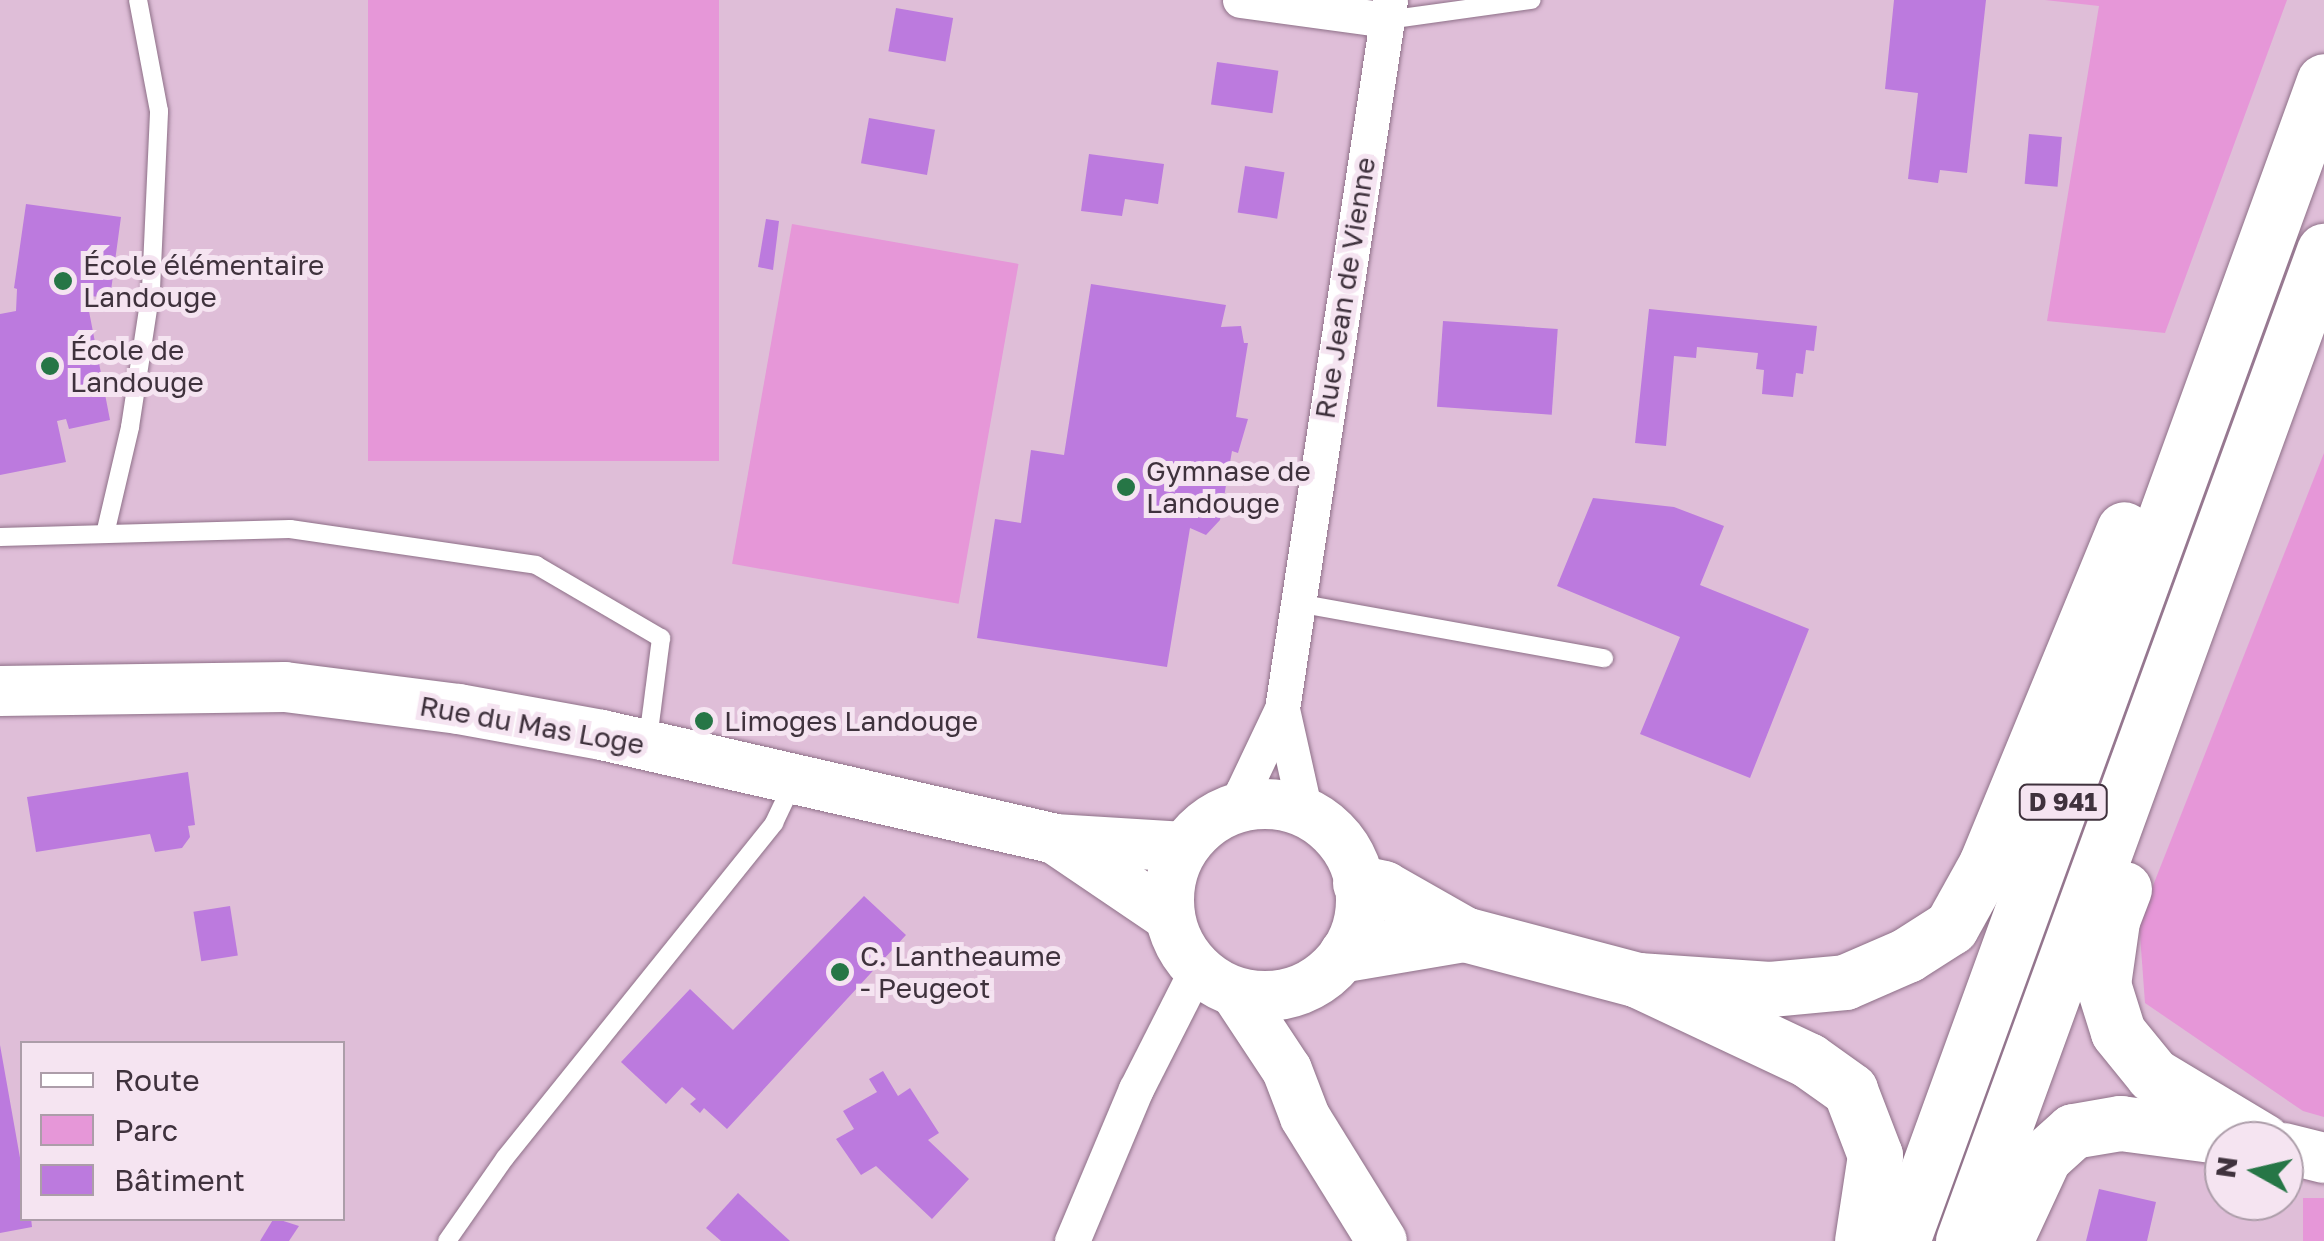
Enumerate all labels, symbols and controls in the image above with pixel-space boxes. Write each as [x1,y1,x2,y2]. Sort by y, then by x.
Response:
street label: Rue Jean de Vienne [1308,155,1382,421]
place label: École élémentaire Landouge [83,248,324,314]
marker: École élémentaire Landouge [52,270,74,292]
place label: École de Landouge [70,333,204,399]
marker: École de Landouge [39,355,61,377]
place label: Gymnase de Landouge [1146,454,1311,520]
marker: Gymnase de Landouge [1115,476,1137,498]
street label: Rue du Mas Loge [417,689,647,761]
place label: Limoges Landouge [724,704,978,738]
marker: Limoges Landouge [693,710,715,732]
road number: D 941 [2018,782,2108,822]
place label: C. Lantheaume - Peugeot [860,939,1061,1005]
marker: C. Lantheaume - Peugeot [829,961,851,983]
legend [20,1041,345,1221]
text: Route [114,1062,200,1098]
text: Parc [114,1112,178,1148]
north arrow [2204,1121,2304,1221]
text: N [2208,1154,2244,1180]
text: Bâtiment [114,1162,245,1198]

